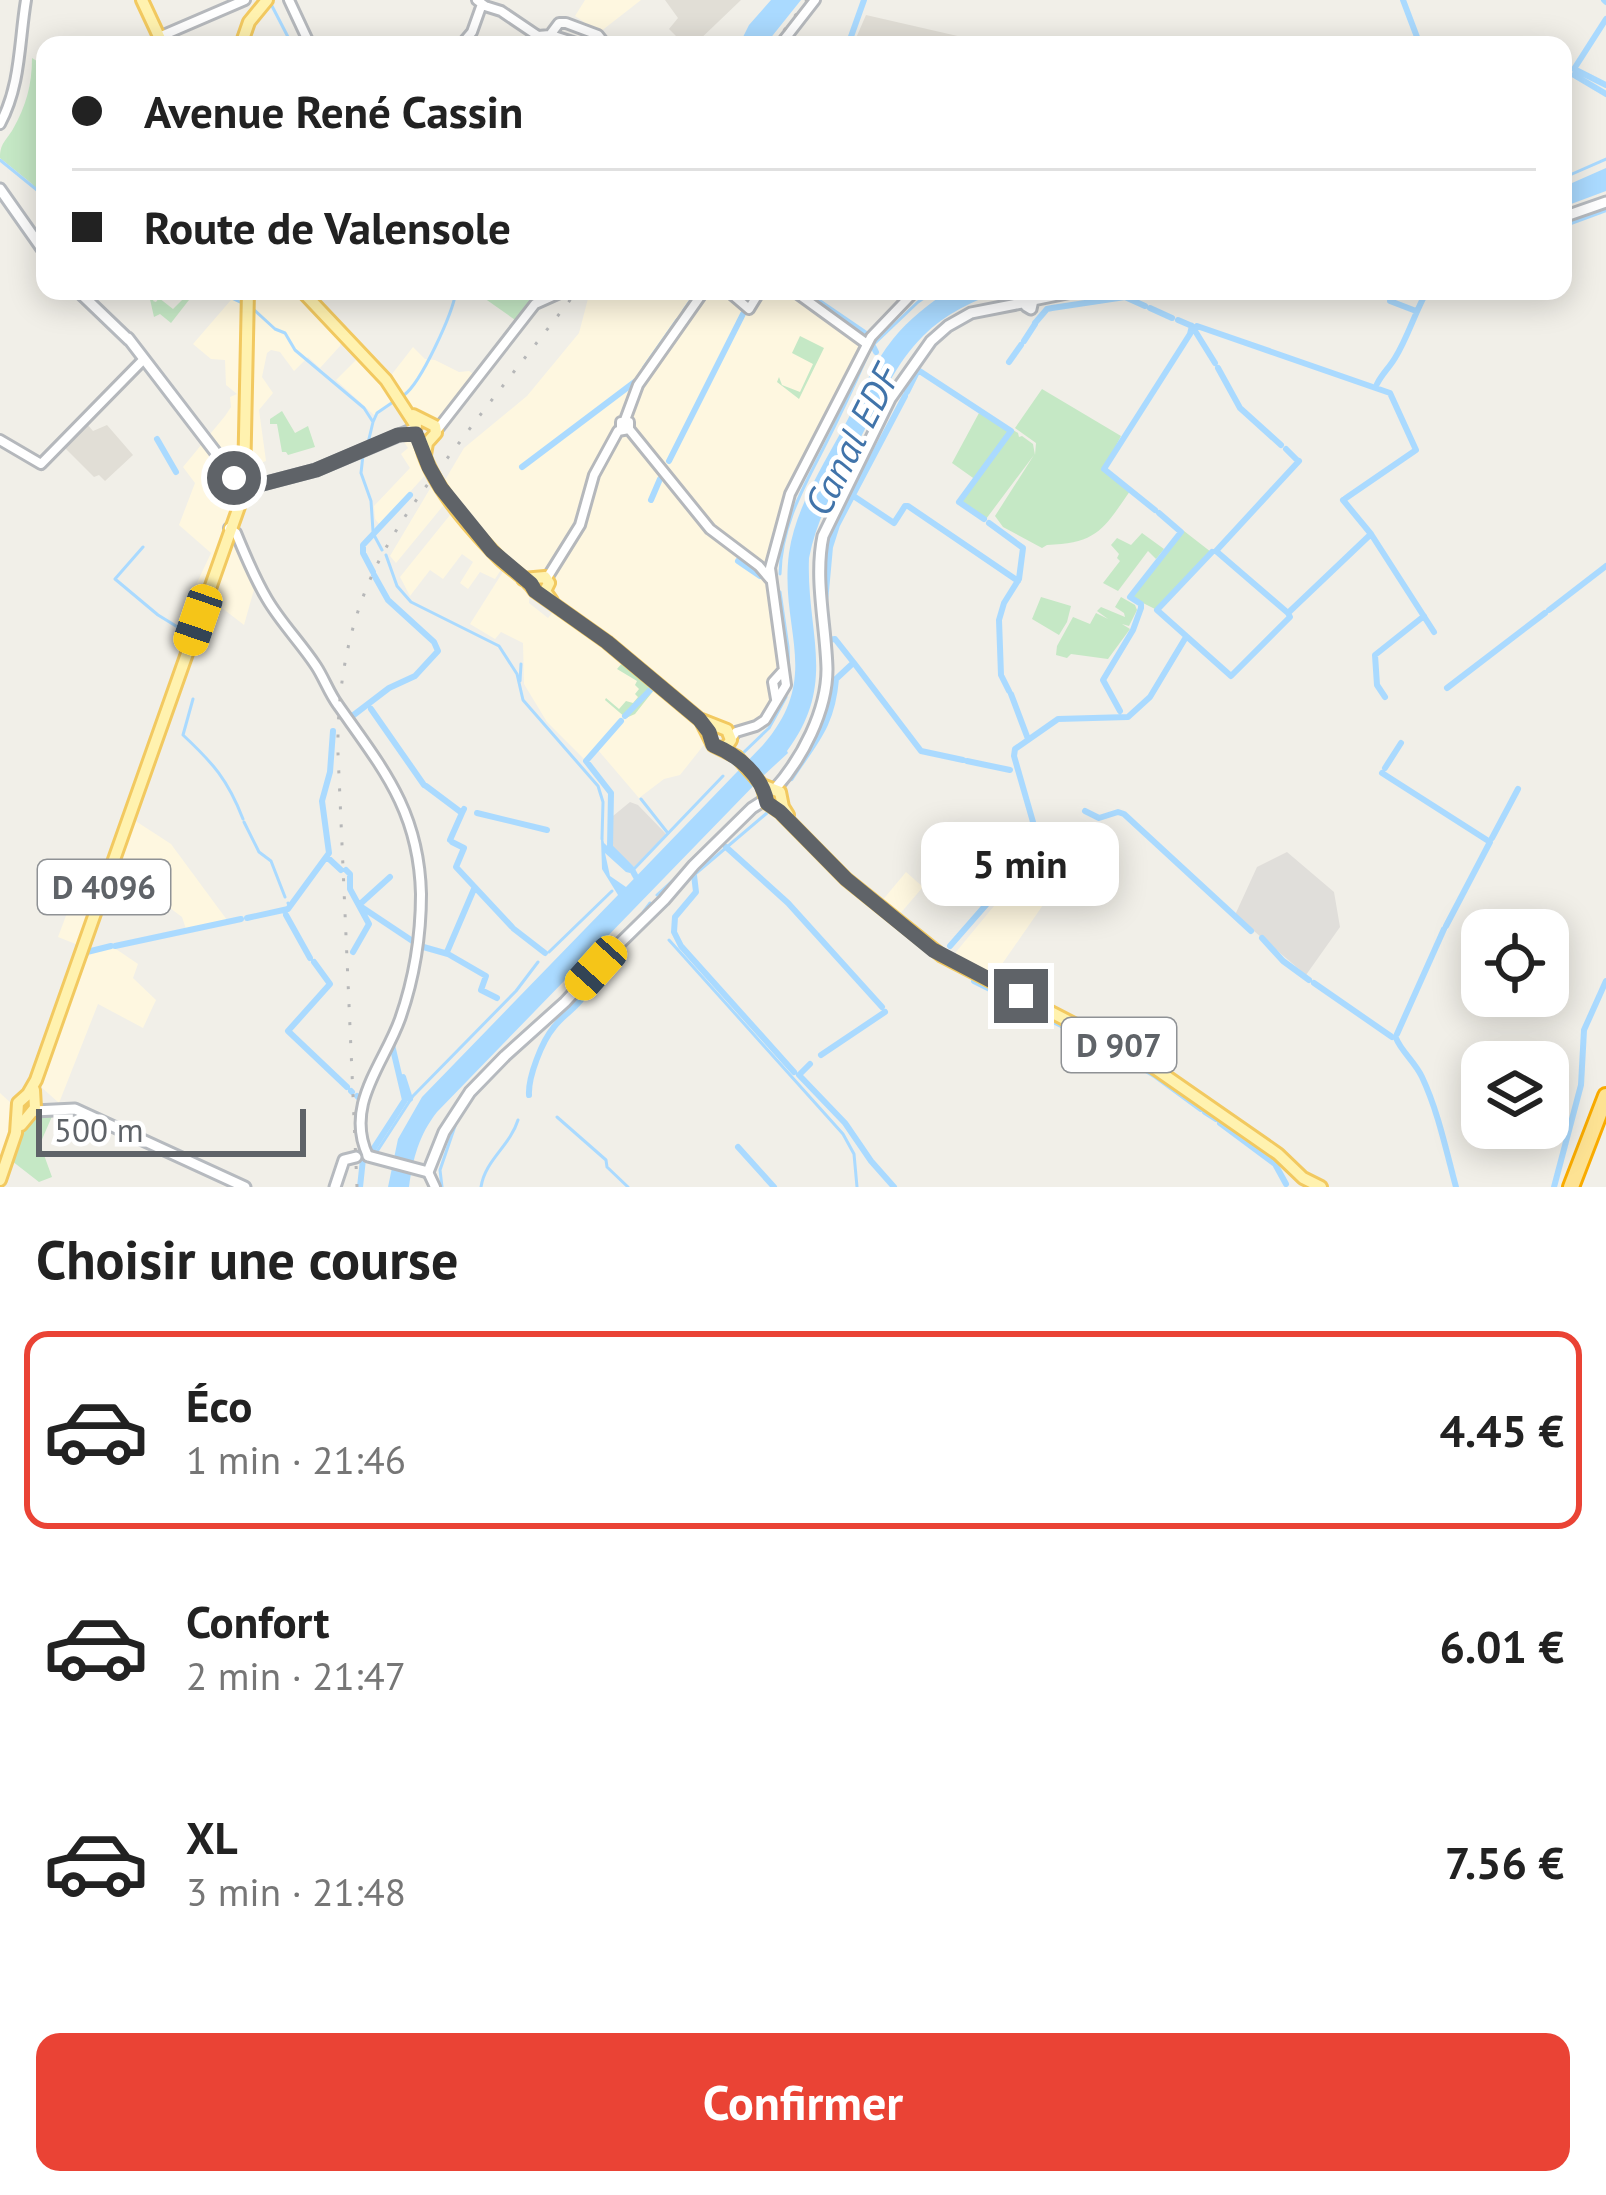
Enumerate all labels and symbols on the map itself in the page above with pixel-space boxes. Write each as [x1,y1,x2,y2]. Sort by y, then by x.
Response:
water label: Canal EDF [792,353,912,524]
route start [207,451,261,505]
car [169,580,227,660]
callout: 5 min [922,822,1120,906]
road number: D 4096 [38,860,170,914]
car [559,929,633,1007]
route end [994,969,1048,1023]
road number: D 907 [1062,1018,1176,1072]
scale bar [36,1103,306,1156]

